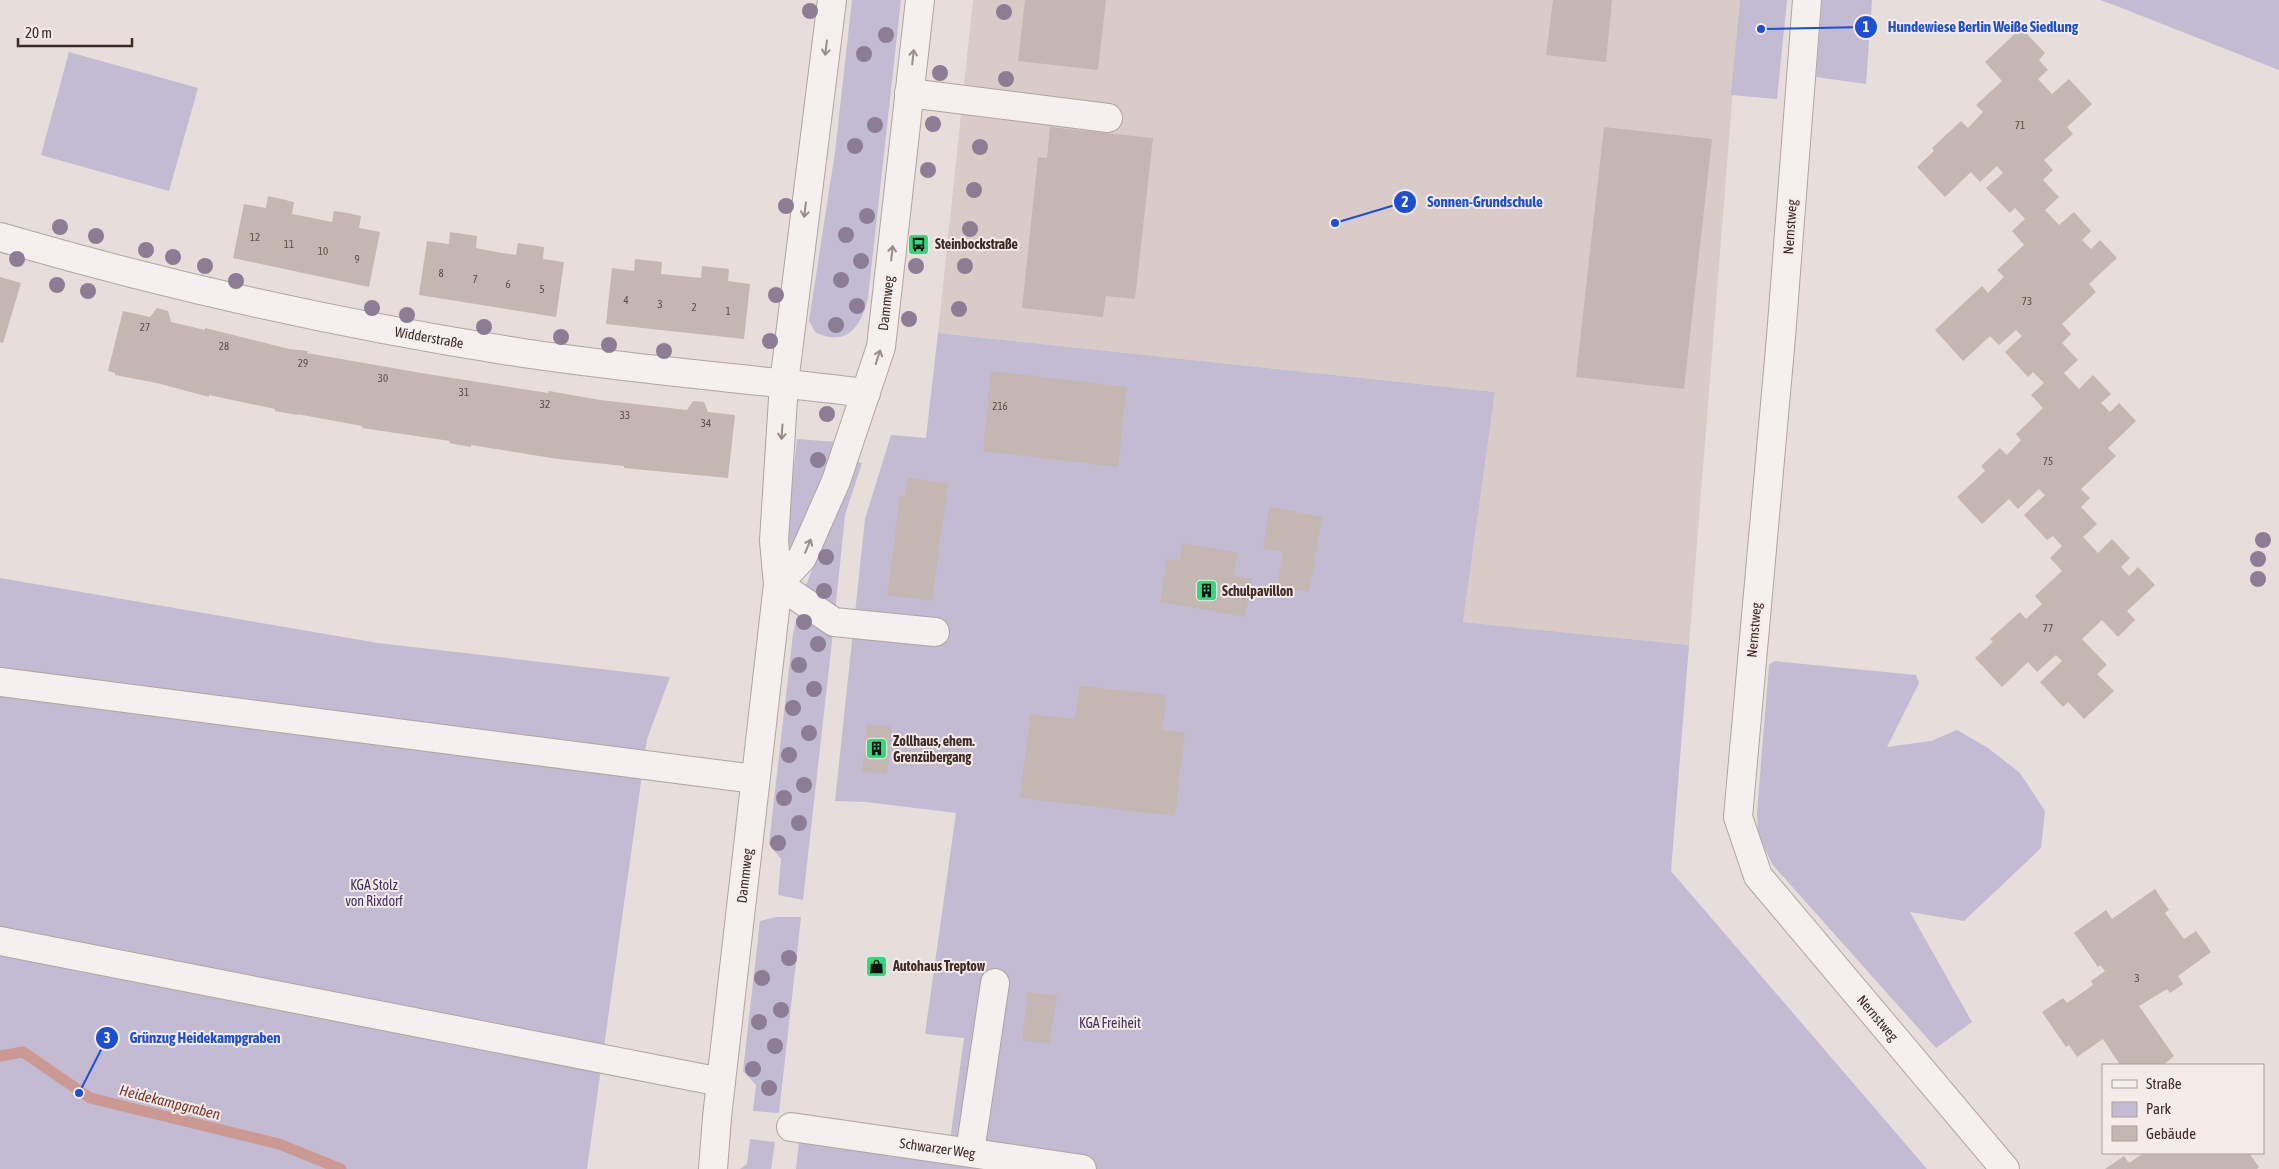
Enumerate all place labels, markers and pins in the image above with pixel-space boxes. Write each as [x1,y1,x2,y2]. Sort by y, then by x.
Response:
callout: Hundewiese Berlin Weiße Siedlung [1853,12,2089,42]
callout: Sonnen-Grundschule [1392,187,1553,217]
bus stop icon: Steinbockstraße [907,232,931,256]
place label: Steinbockstraße [935,236,1018,252]
building icon: Schulpavillon [1194,579,1218,603]
place label: Schulpavillon [1222,583,1293,599]
place label: Zollhaus, ehem. Grenzübergang [893,733,975,765]
building icon: Zollhaus, ehem. Grenzübergang [865,737,889,761]
shop icon: Autohaus Treptow [865,954,889,978]
place label: Autohaus Treptow [892,958,986,974]
callout: Grünzug Heidekampgraben [95,1023,291,1053]

